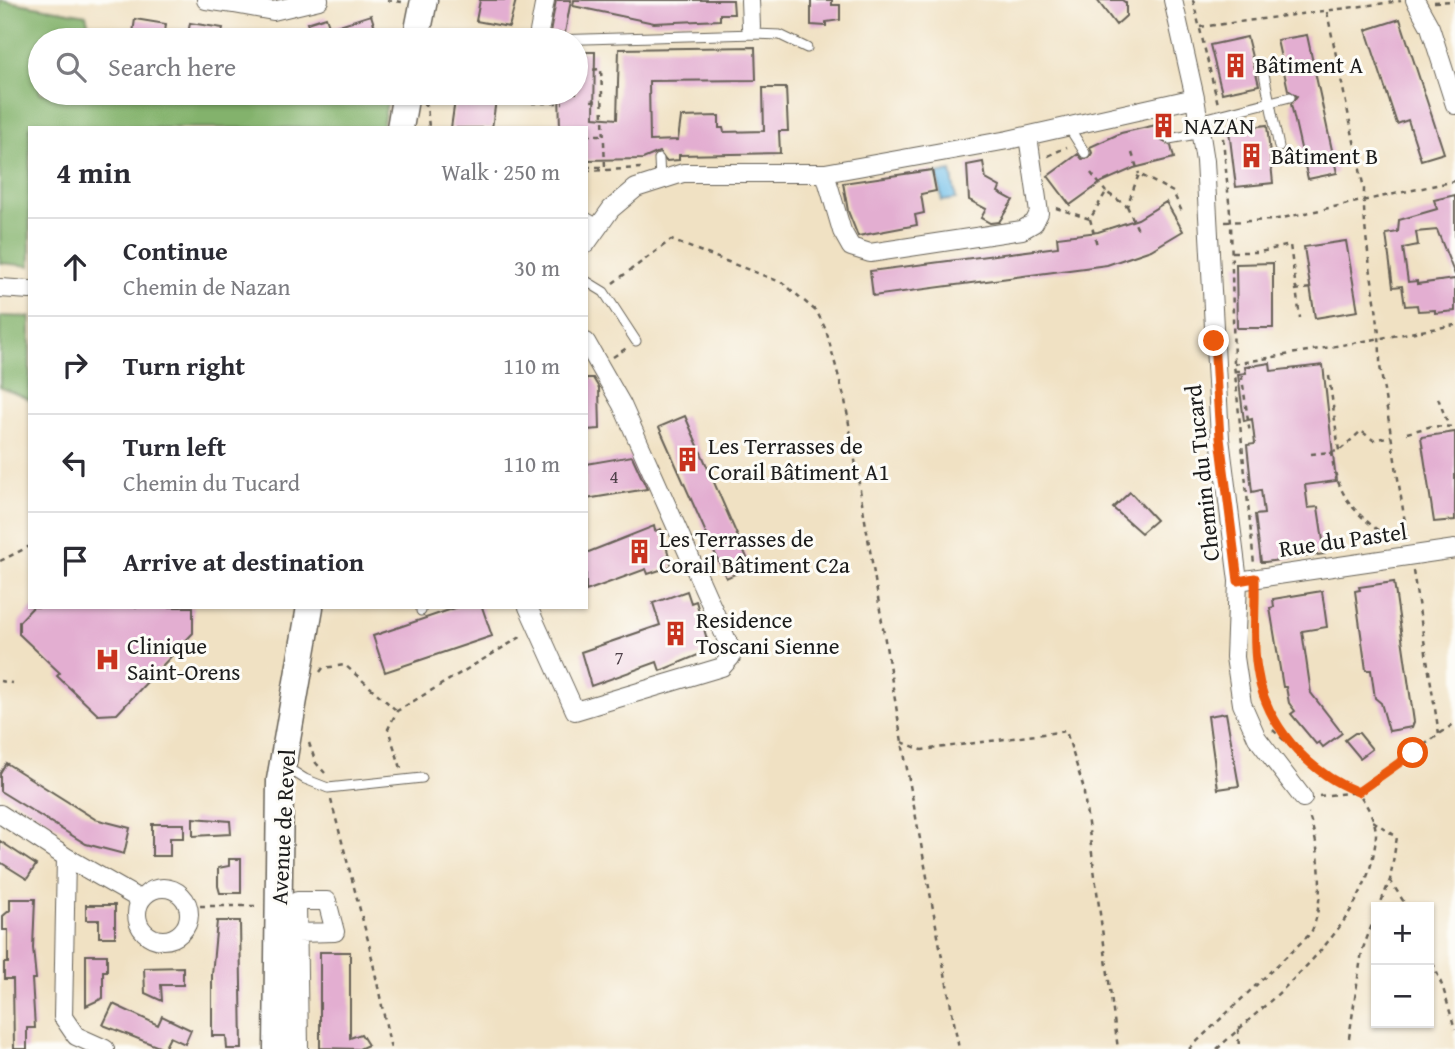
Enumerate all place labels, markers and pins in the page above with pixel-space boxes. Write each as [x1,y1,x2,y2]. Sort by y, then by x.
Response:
place label: Bâtiment A [1255,48,1363,81]
building icon: Bâtiment A [1221,51,1249,79]
place label: NAZAN [1184,109,1254,142]
building icon: NAZAN [1150,112,1178,140]
place label: Bâtiment B [1271,139,1378,172]
building icon: Bâtiment B [1237,142,1265,170]
place label: Les Terrasses de Corail Bâtiment A1 [708,429,890,488]
building icon: Les Terrasses de Corail Bâtiment A1 [674,445,702,473]
place label: Les Terrasses de Corail Bâtiment C2a [659,522,850,581]
building icon: Les Terrasses de Corail Bâtiment C2a [625,538,653,566]
place label: Residence Toscani Sienne [696,603,839,662]
building icon: Residence Toscani Sienne [662,619,690,647]
place label: Clinique Saint-Orens [127,629,240,688]
hospital icon: Clinique Saint-Orens [93,645,121,673]

